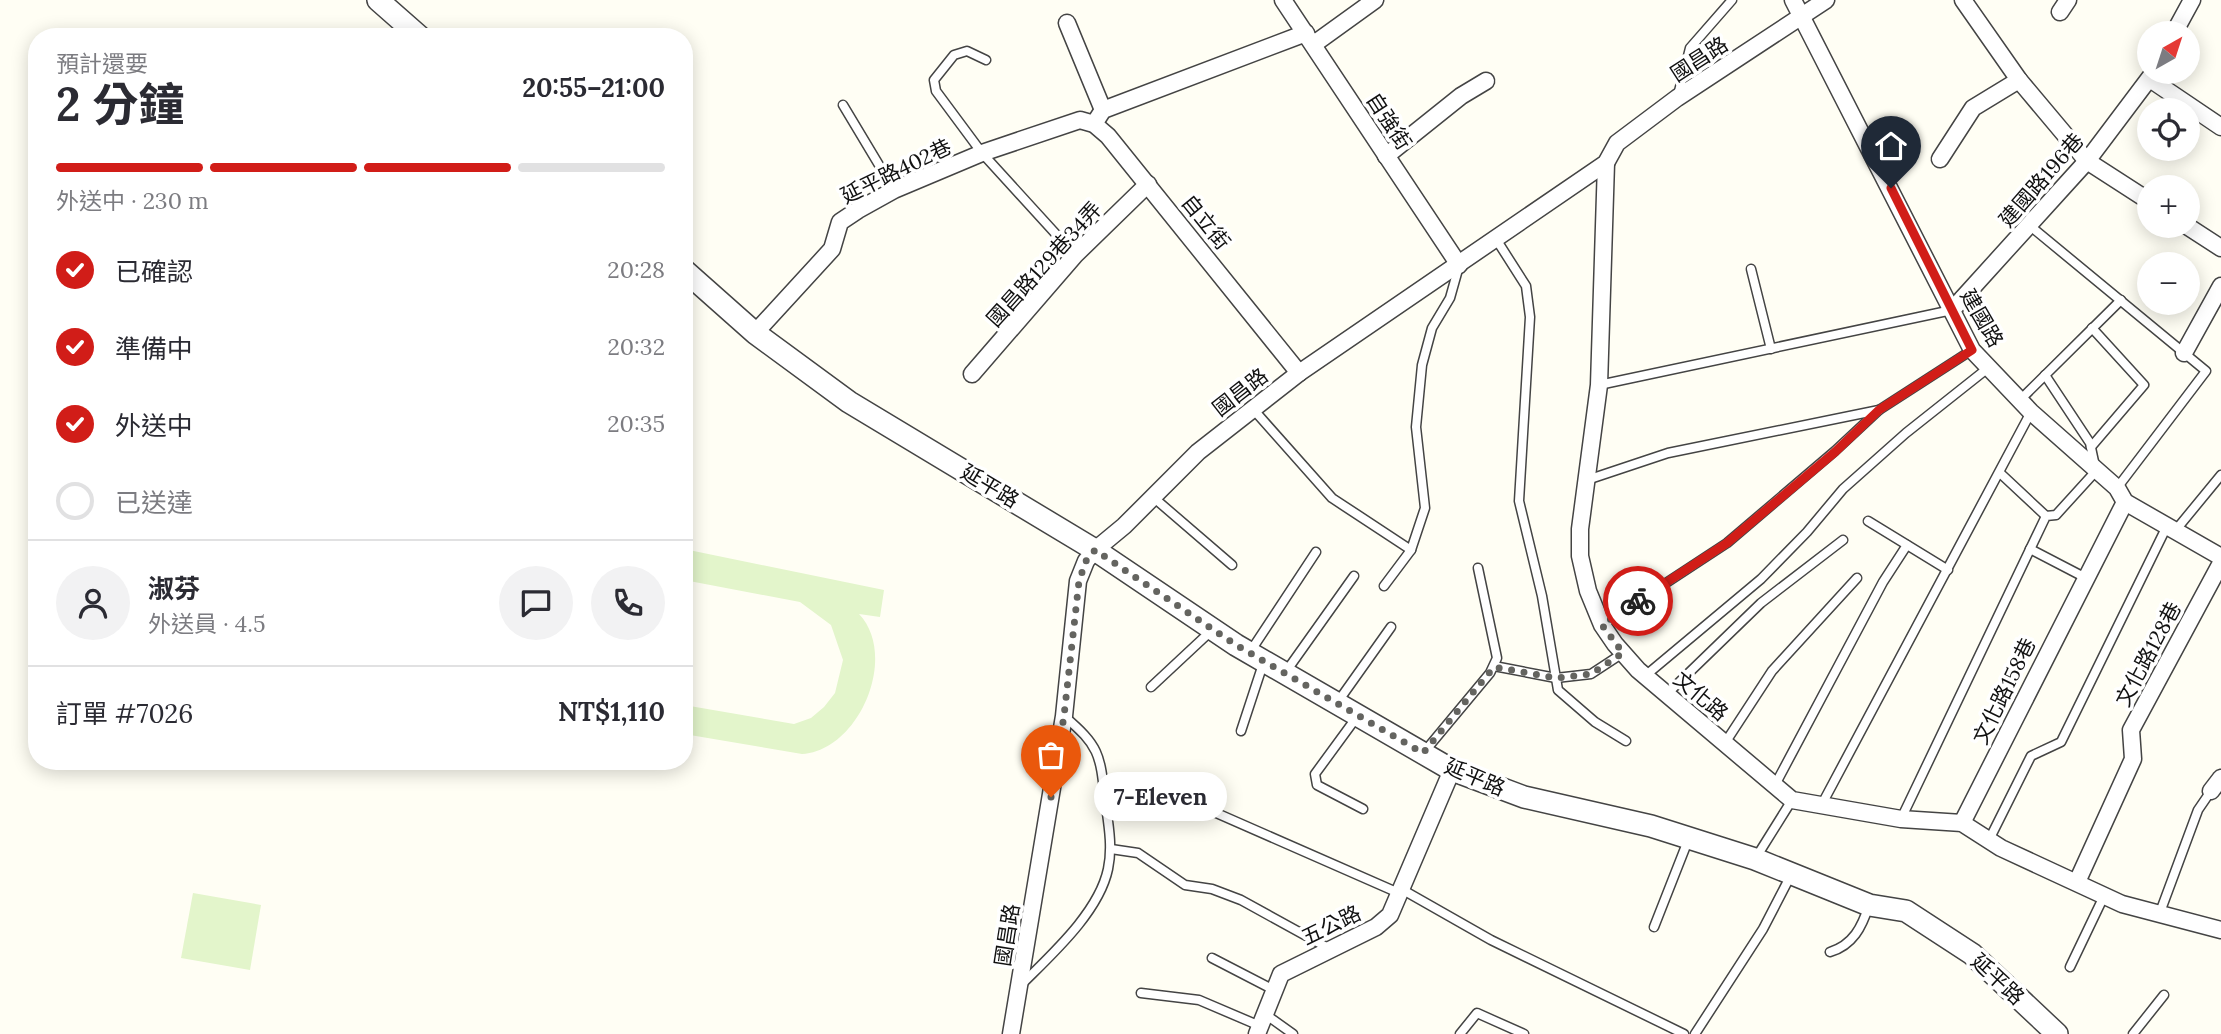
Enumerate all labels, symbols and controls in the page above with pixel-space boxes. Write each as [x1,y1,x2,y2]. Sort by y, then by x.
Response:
north arrow [2137,21,2200,84]
map controls [2137,21,2200,315]
street label: 國昌路 [1665,31,1733,87]
text: 預計還要 [56,49,148,78]
text: 20:55–21:00 [522,71,665,104]
text: 2 分鐘 [56,75,185,134]
street label: 自強街 [1361,87,1417,155]
button: locate [2137,98,2200,161]
pin [1861,116,1921,188]
icon: home [1872,127,1910,165]
street label: 建國路196巷 [1993,127,2089,233]
street label: 延平路402巷 [836,133,956,209]
button: + [2137,175,2200,238]
text: 外送中 · 230 m [56,186,209,215]
street label: 自立街 [1176,189,1236,255]
street label: 國昌路129巷34弄 [981,196,1107,332]
icon: check [56,251,94,289]
button: − [2137,252,2200,315]
text: 已確認 [115,255,193,288]
text: 20:28 [607,255,665,284]
street label: 建國路 [1955,284,2009,352]
icon: check [56,328,94,366]
text: 準備中 [115,332,193,365]
text: 20:32 [607,332,665,361]
street label: 國昌路 [1207,362,1273,422]
icon: check [56,405,94,443]
text: 外送中 [115,409,193,442]
text: 20:35 [607,409,665,438]
street label: 延平路 [956,458,1024,514]
text: 已送達 [115,486,193,519]
button: person [56,566,130,640]
button: chat [499,566,573,640]
button: phone [591,566,665,640]
courier [1603,566,1673,636]
text: 淑芬 [148,572,200,605]
icon: bike [1619,582,1657,620]
street label: 文化路128巷 [2109,597,2187,711]
text: 外送員 · 4.5 [148,609,266,638]
street label: 文化路158巷 [1967,633,2041,749]
street label: 文化路 [1668,665,1734,727]
text: NT$1,110 [558,695,665,728]
text: 訂單 #7026 [56,697,193,730]
pin [1021,725,1081,797]
icon: bag [1032,736,1070,774]
street label: 延平路 [1441,752,1509,802]
callout: 7-Eleven [1093,772,1226,822]
text: 7-Eleven [1114,782,1207,811]
street label: 五公路 [1297,899,1365,951]
street label: 國昌路 [989,902,1025,968]
street label: 延平路 [1966,948,2030,1010]

